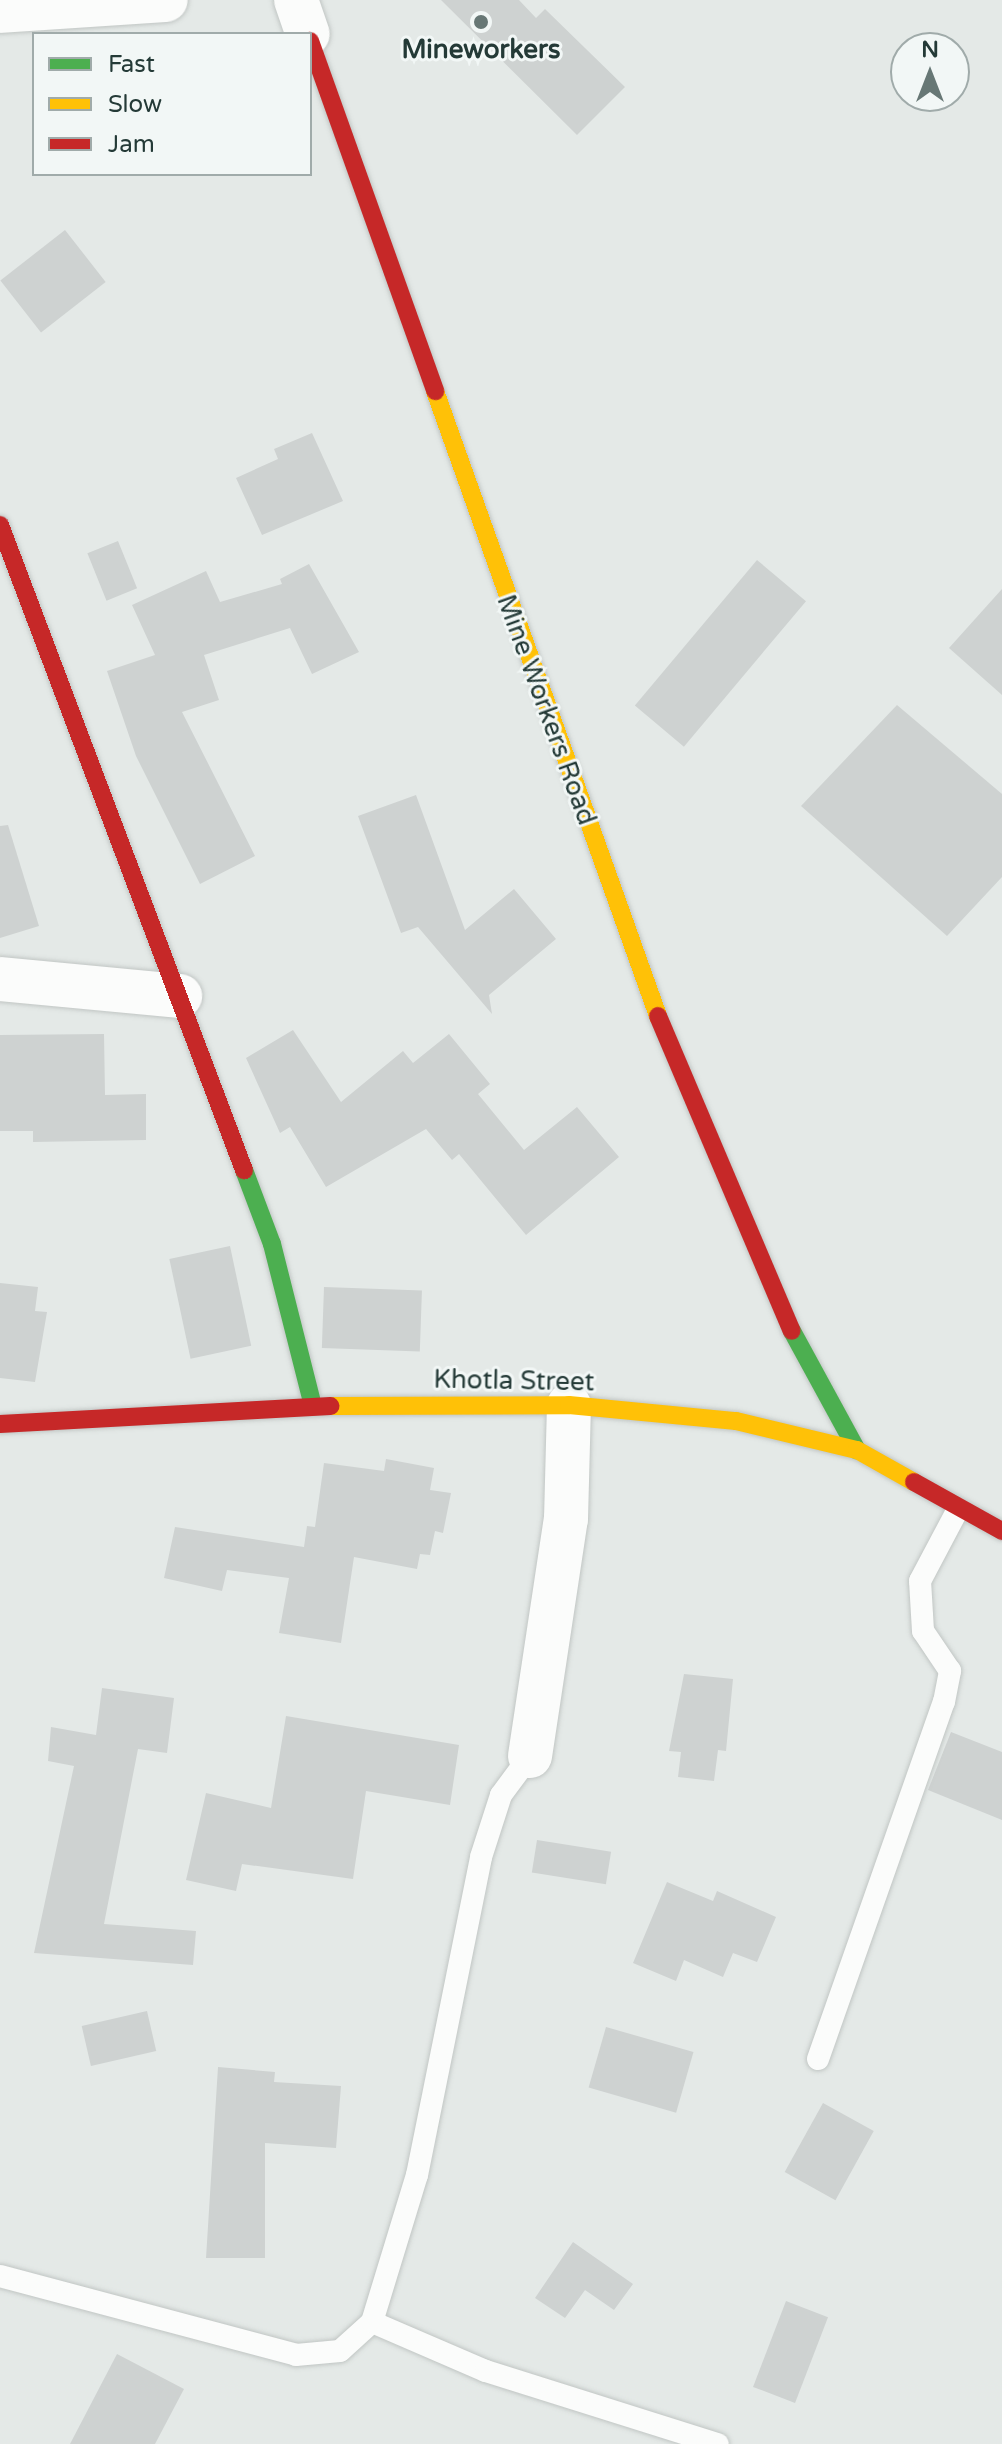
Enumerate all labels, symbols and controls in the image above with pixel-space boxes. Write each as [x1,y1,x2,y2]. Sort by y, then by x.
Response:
marker: Mineworkers [472,13,490,31]
legend [32,32,312,176]
north arrow [890,32,970,112]
place label: Mineworkers [401,34,561,66]
text: N [921,37,939,63]
text: Fast [108,50,155,79]
text: Slow [108,90,162,119]
text: Jam [108,130,155,159]
street label: Mine Workers Road [490,591,602,829]
street label: Khotla Street [433,1364,595,1398]

